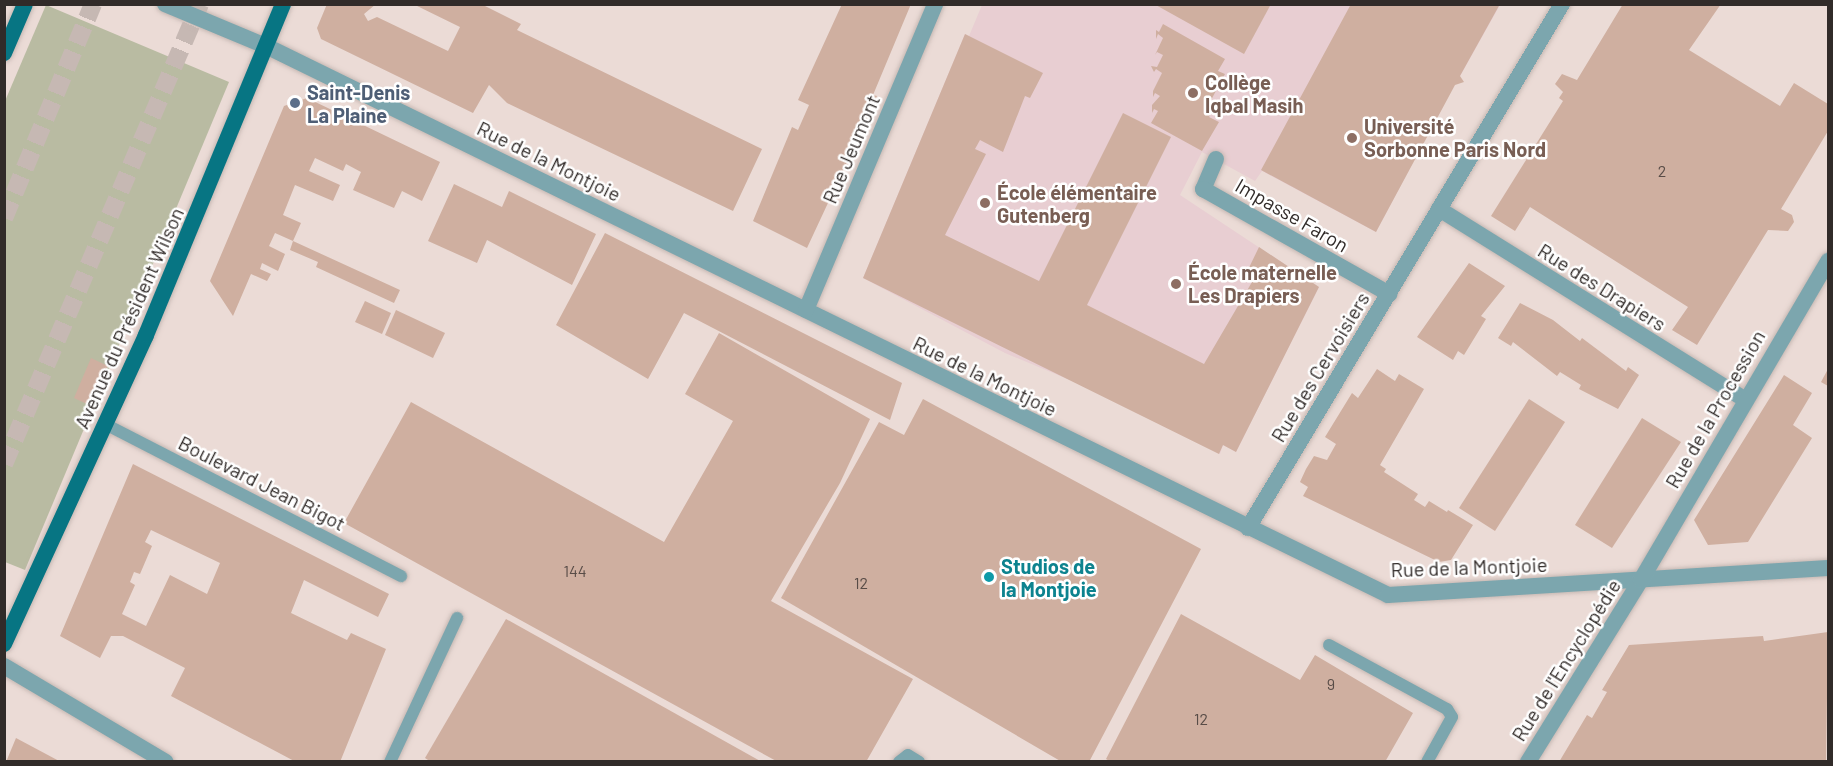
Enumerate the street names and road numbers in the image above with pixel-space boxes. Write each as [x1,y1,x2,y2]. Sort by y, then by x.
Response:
street label: Rue Jeumont [817,91,885,207]
street label: Rue de la Montjoie [473,116,625,206]
street label: Impasse Faron [1231,173,1353,257]
street label: Avenue du Président Wilson [69,204,189,432]
street label: Rue des Drapiers [1534,238,1670,336]
street label: Rue des Cervoisiers [1266,288,1374,446]
street label: Rue de la Procession [1660,326,1770,492]
street label: Rue de la Montjoie [909,331,1061,421]
street label: Boulevard Jean Bigot [174,430,350,536]
street label: Rue de la Montjoie [1390,552,1548,582]
street label: Rue de l'Encyclopédie [1506,575,1626,745]

